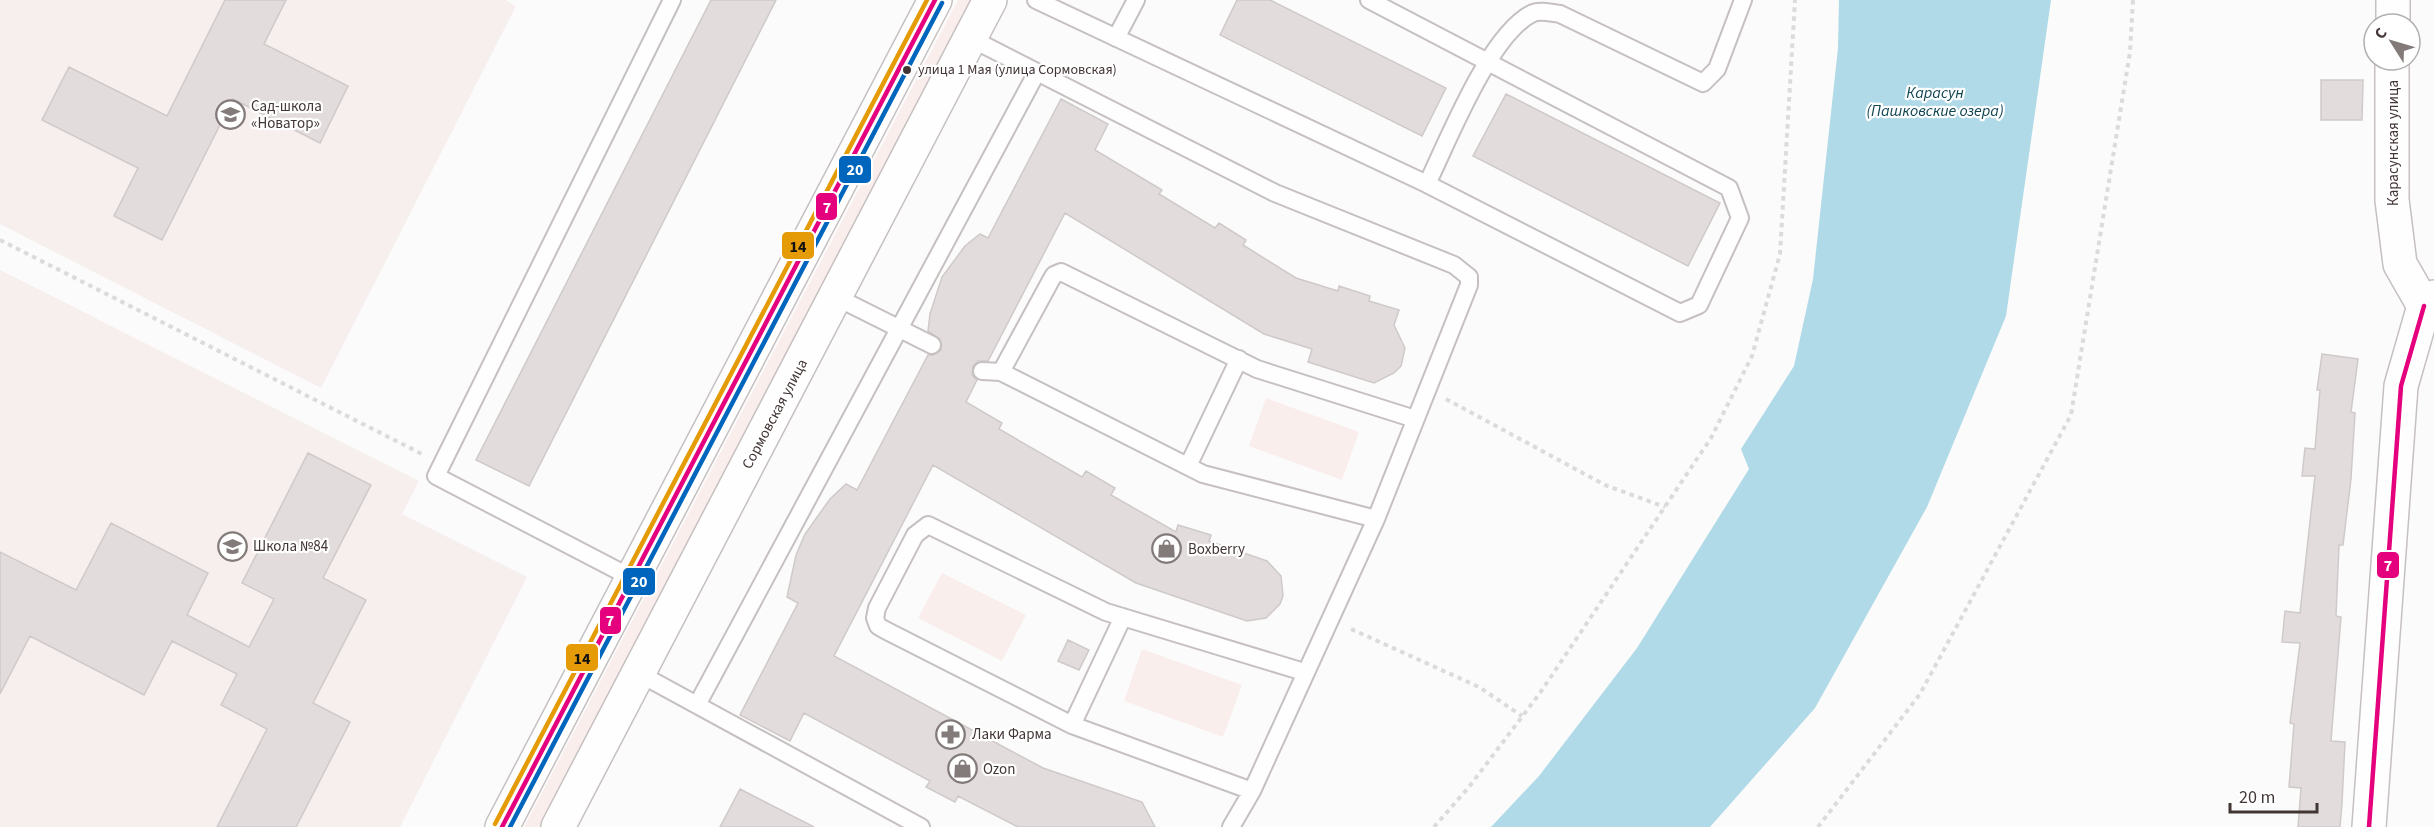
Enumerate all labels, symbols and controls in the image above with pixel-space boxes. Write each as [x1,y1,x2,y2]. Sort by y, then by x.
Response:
north arrow [2362,12,2422,72]
text: С [2369,23,2392,44]
place label: улица 1 Мая (улица Сормовская) [918,60,1117,80]
marker: улица 1 Мая (улица Сормовская) [901,64,913,76]
street label: Карасунская улица [2383,80,2404,206]
water label: Карасун (Пашковские озера) [1866,82,2004,122]
place label: Сад-школа «Новатор» [251,96,322,134]
school or university icon: Сад-школа «Новатор» [214,99,246,131]
line badge: 20 [838,155,872,184]
text: 20 [847,159,863,181]
line badge: 7 [815,192,838,221]
text: 7 [823,197,831,219]
line badge: 14 [781,231,815,260]
text: 14 [790,236,807,258]
street label: Сормовская улица [737,355,813,473]
school or university icon: Школа №84 [216,530,248,562]
shop icon: Boxberry [1151,533,1183,565]
place label: Школа №84 [253,536,329,557]
place label: Boxberry [1188,539,1245,560]
line badge: 7 [2376,551,2400,579]
text: 7 [2384,555,2392,577]
line badge: 20 [622,567,656,596]
text: 20 [631,571,647,593]
line badge: 7 [599,606,622,635]
text: 7 [606,610,614,632]
line badge: 14 [565,643,599,672]
text: 14 [574,648,591,670]
pharmacy icon: Лаки Фарма [935,718,967,750]
place label: Лаки Фарма [972,724,1052,745]
shop icon: Ozon [946,753,978,785]
place label: Ozon [983,759,1015,780]
scale bar [2230,776,2317,814]
text: 20 m [2239,785,2275,810]

